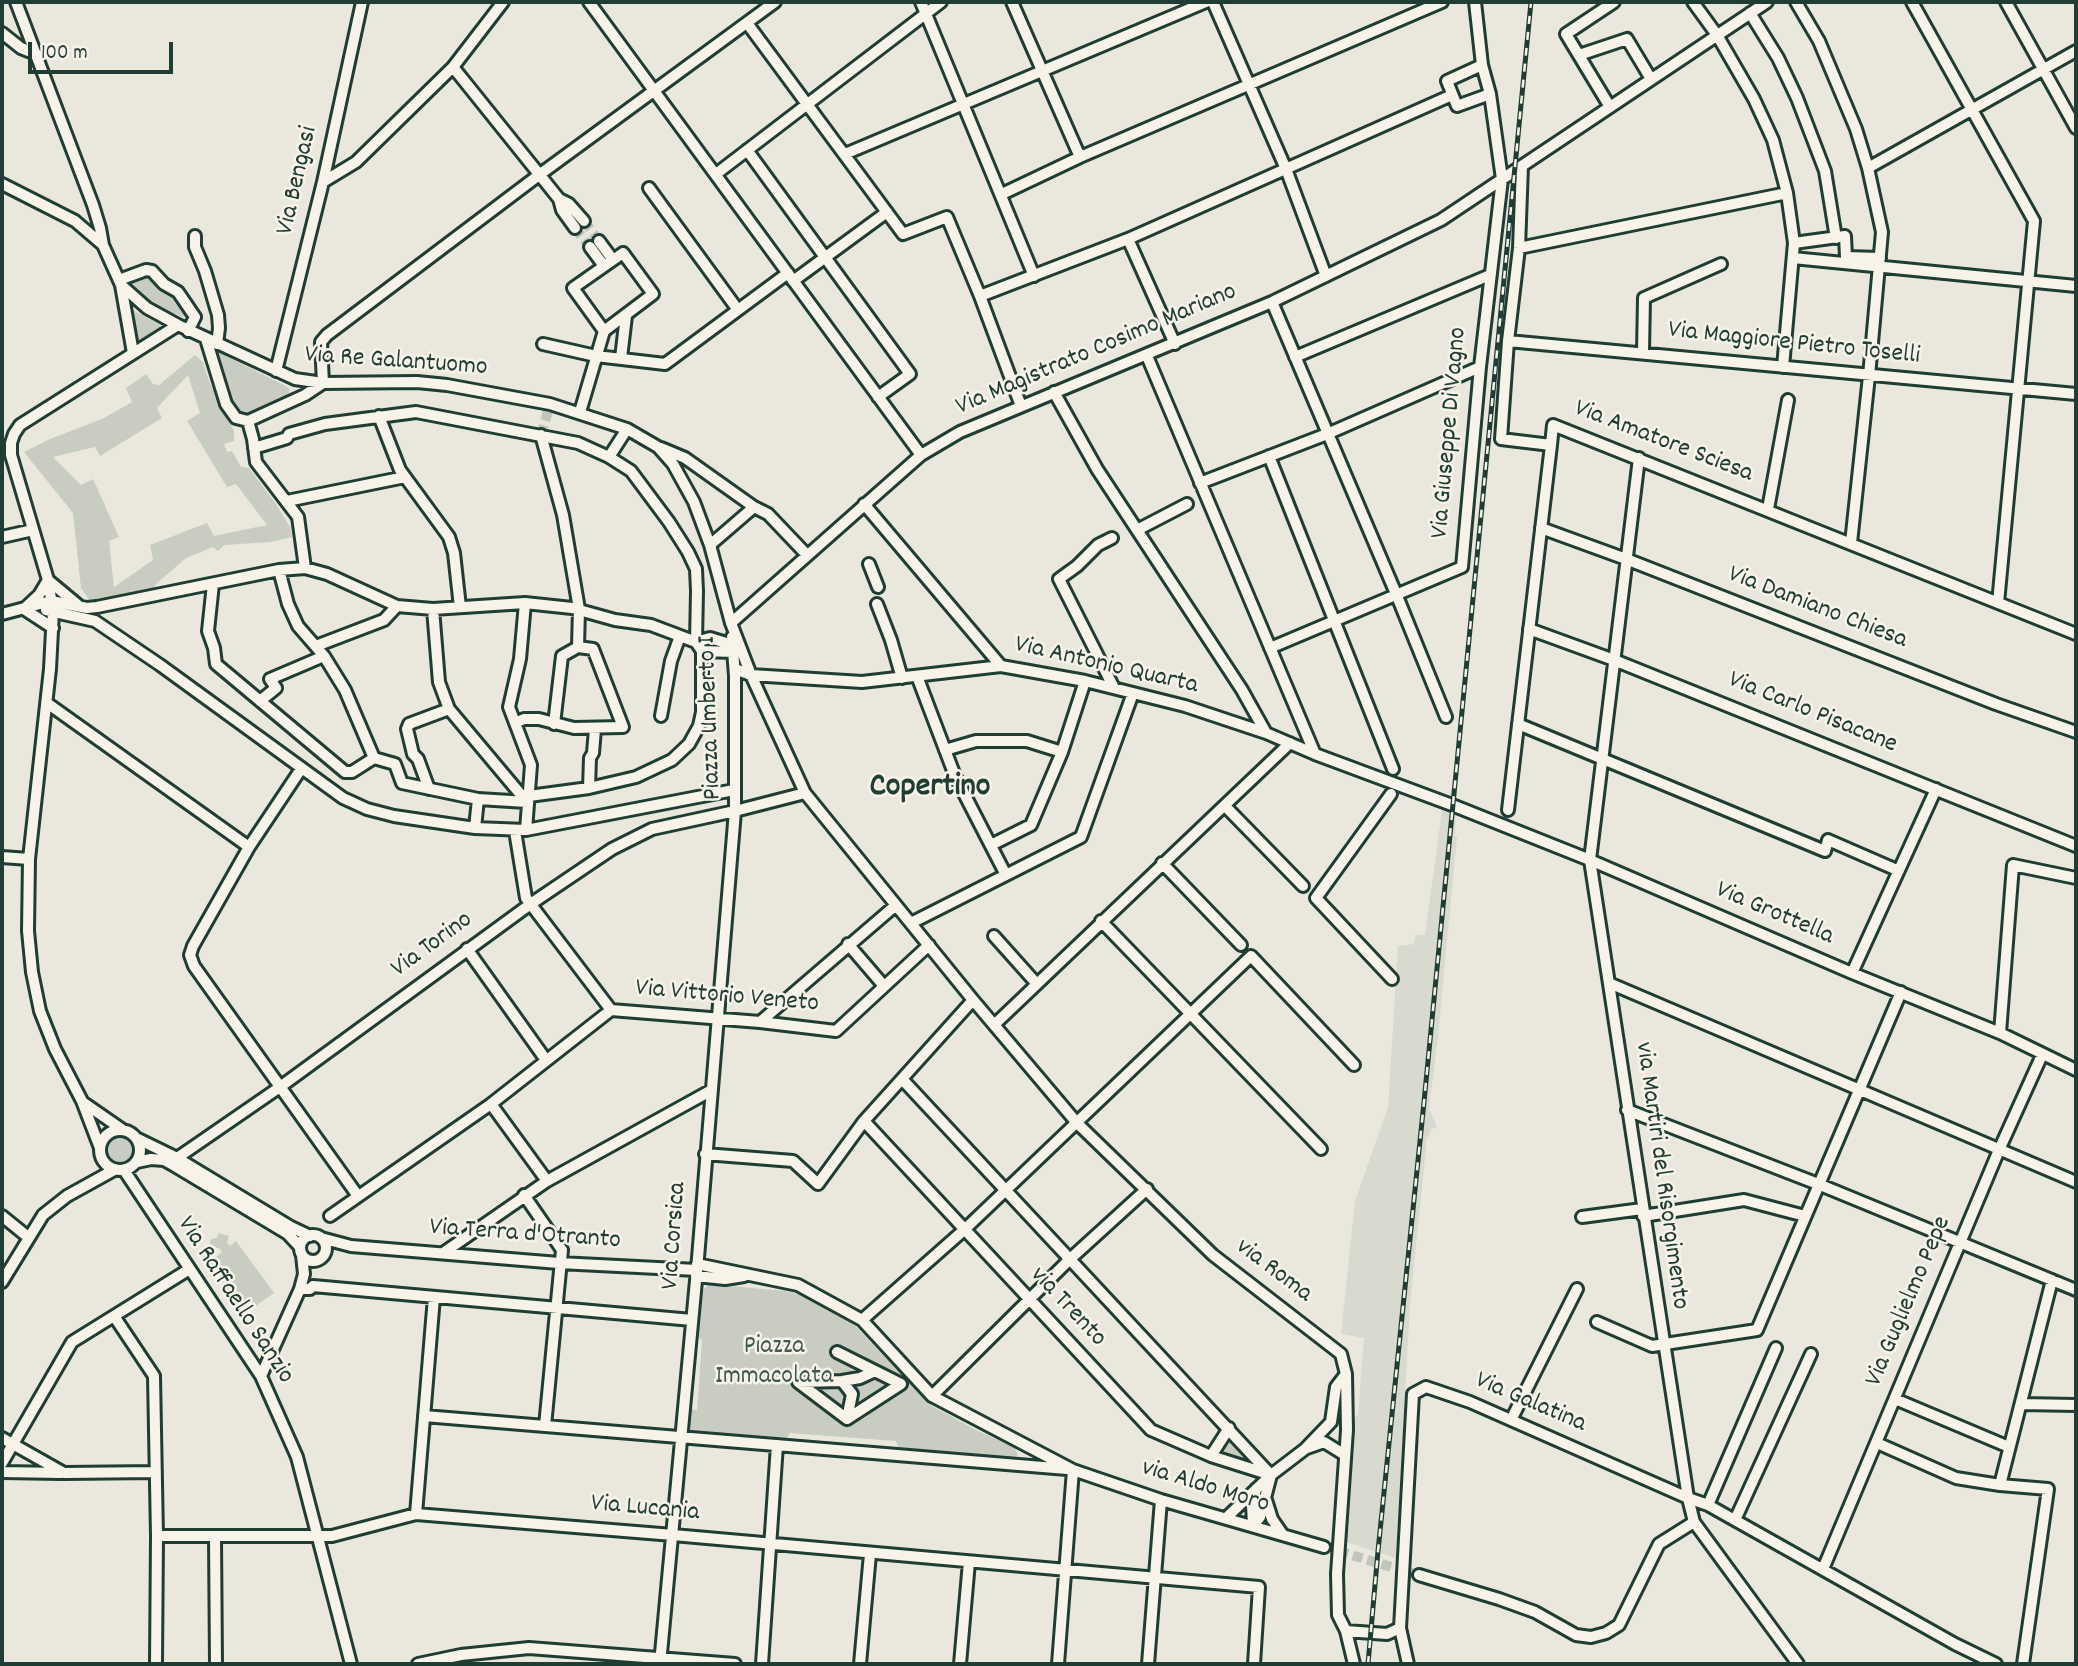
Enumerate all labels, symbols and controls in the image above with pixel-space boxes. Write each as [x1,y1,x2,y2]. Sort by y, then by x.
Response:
scale bar [32,28,177,72]
text: 100 m [41,39,88,69]
street label: Via Bengasi [271,124,327,238]
street label: Via Magistrato Cosimo Mariano [952,278,1242,424]
street label: Via Maggiore Pietro Toselli [1667,316,1921,374]
street label: Via Giuseppe Di Vagno [1426,326,1476,540]
street label: Via Re Galantuomo [304,341,488,385]
street label: Via Amatore Sciesa [1569,395,1757,491]
street label: Via Damiano Chiesa [1723,560,1911,658]
street label: Via Antonio Quarta [1011,631,1201,703]
street label: Piazza Umberto I [694,635,730,801]
street label: Via Carlo Pisacane [1723,666,1901,762]
district label: Copertino [869,769,991,809]
street label: Via Grottella [1710,876,1838,954]
street label: Via Torino [386,906,480,986]
street label: Via Vittorio Veneto [634,974,820,1022]
street label: via Martiri del Risorgimento [1626,1040,1694,1312]
street label: Via Corsica [657,1181,695,1291]
street label: Via Raffaello Sanzio [168,1211,300,1391]
street label: Via Guglielmo Pepe [1860,1212,1960,1392]
street label: Via Terra d'Otranto [428,1214,622,1258]
street label: via Roma [1228,1233,1318,1311]
street label: via Trento [1022,1261,1112,1355]
park label: Piazza Immacolata [715,1332,833,1394]
street label: Via Galatina [1470,1367,1590,1441]
street label: via Aldo Moro [1137,1454,1273,1522]
street label: Via Lucania [589,1490,701,1530]

